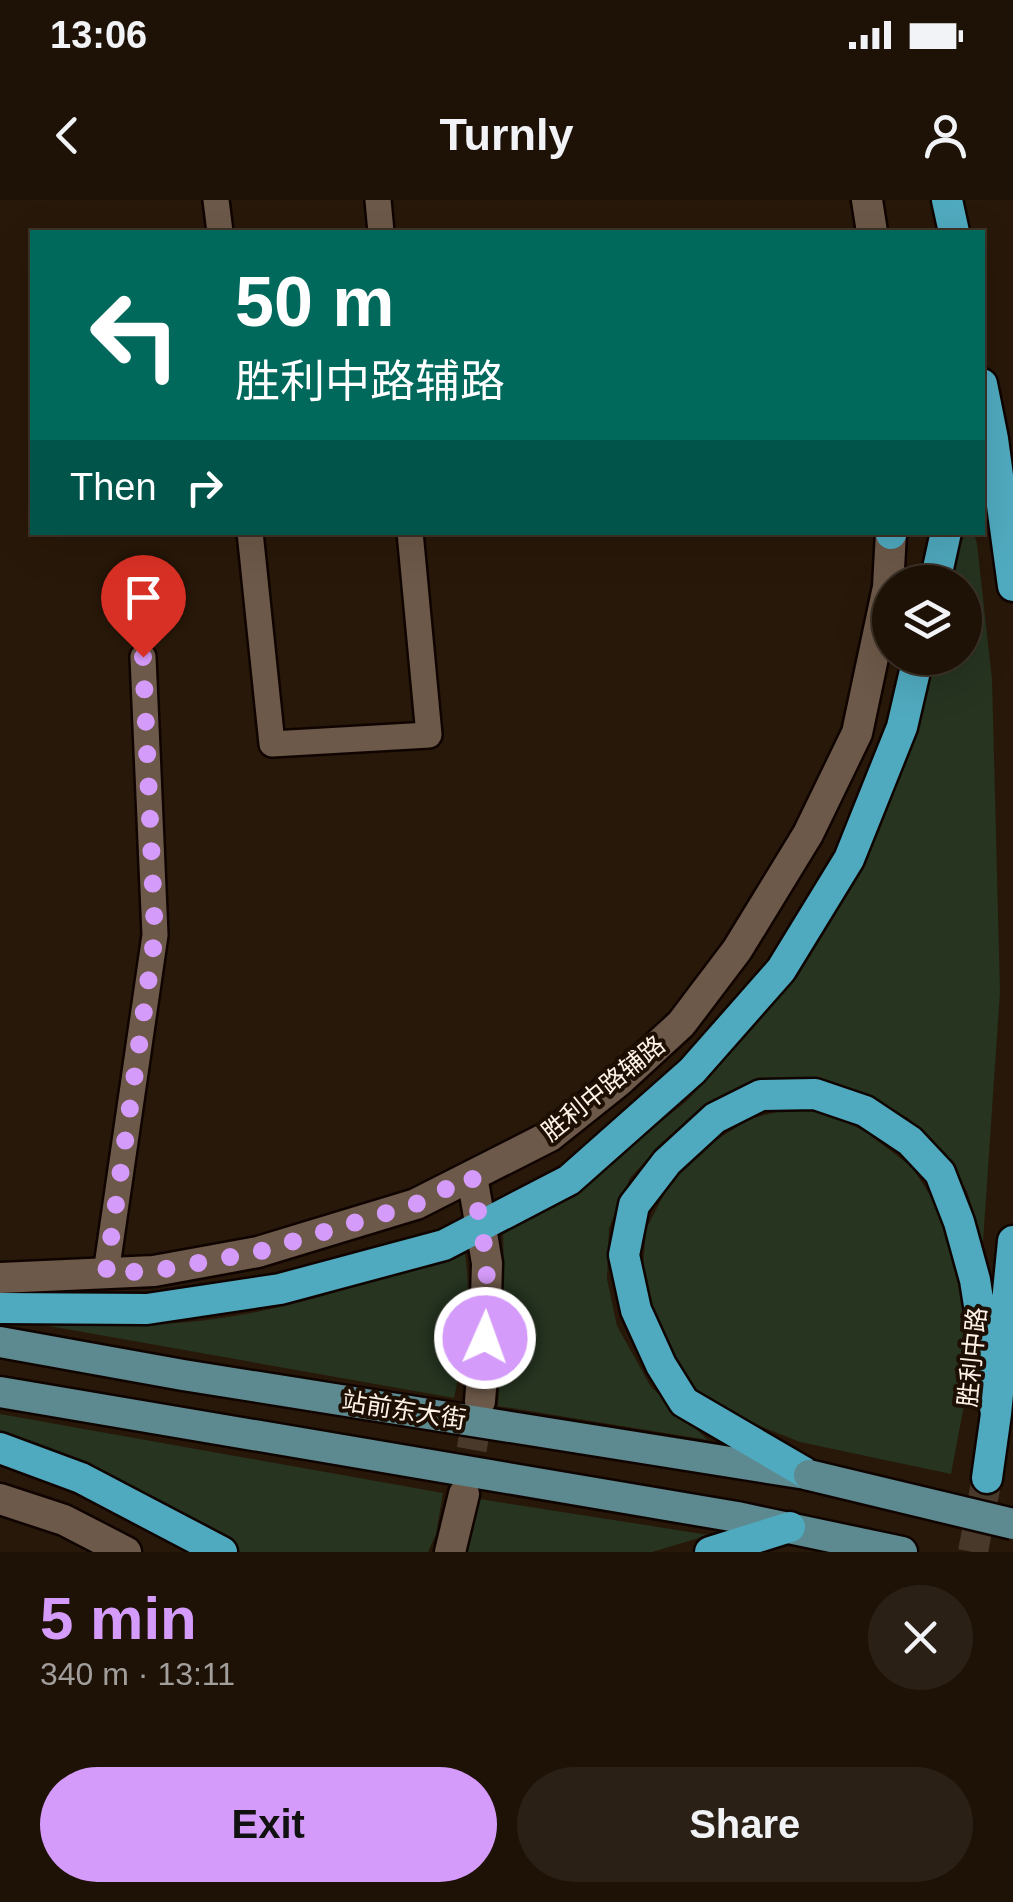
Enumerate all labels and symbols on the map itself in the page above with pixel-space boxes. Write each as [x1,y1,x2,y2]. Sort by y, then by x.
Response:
pin [101,555,186,658]
street label: 胜利中路辅路 [536,1030,670,1146]
position arrow [433,1286,537,1390]
street label: 胜利中路 [953,1306,991,1408]
street label: 站前东大街 [340,1386,468,1434]

